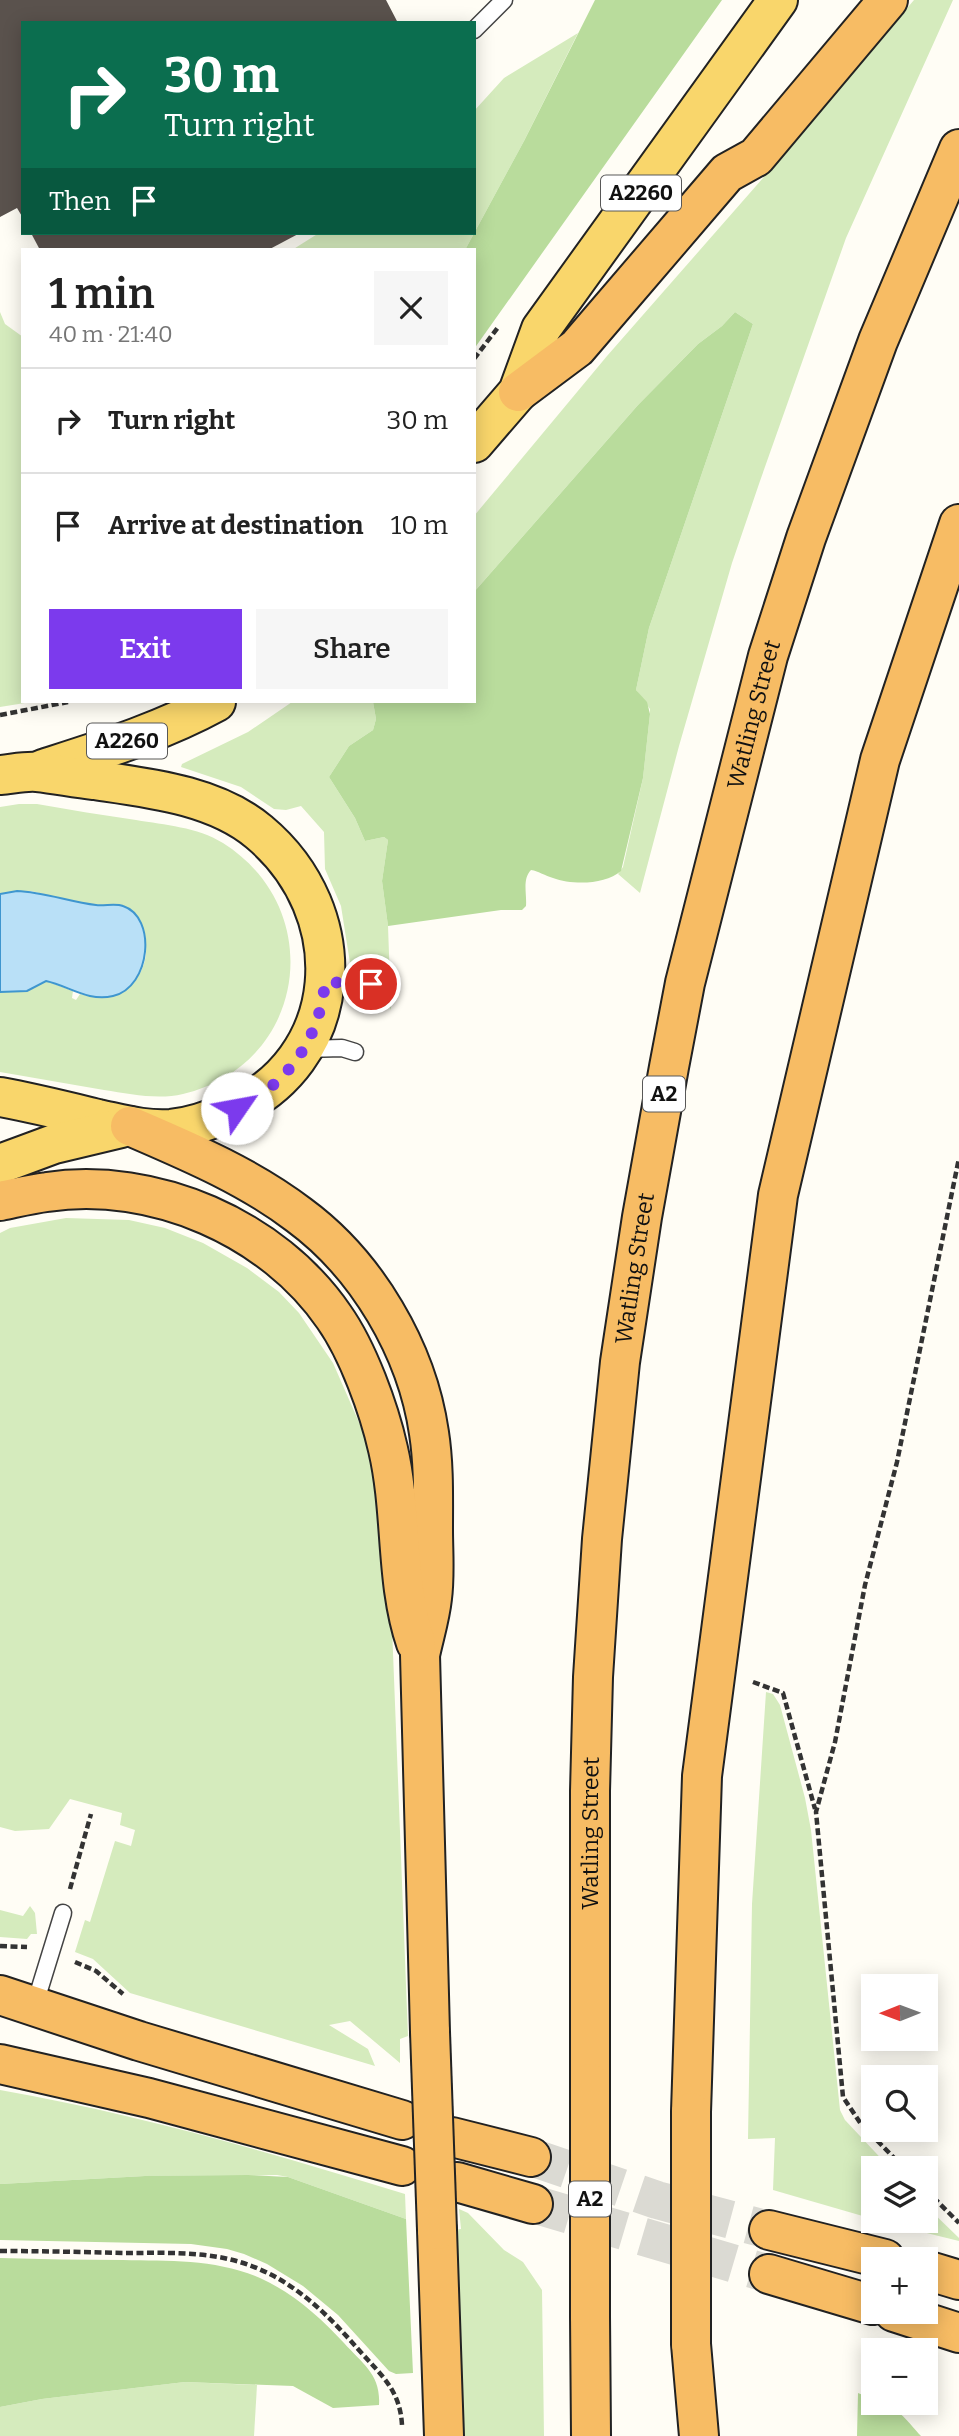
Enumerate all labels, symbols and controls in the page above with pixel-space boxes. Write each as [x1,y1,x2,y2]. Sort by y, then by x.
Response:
text: 30 m [164,46,279,105]
icon: right [49,49,140,140]
text: Turn right [164,106,315,144]
road number: A2260 [601,176,681,210]
icon: arrive [125,182,163,220]
text: Then [49,186,111,217]
text: 1 min [49,269,155,319]
button: close [374,271,448,345]
text: 40 m · 21:40 [49,320,173,348]
icon: right [49,402,87,440]
text: Turn right [108,405,235,436]
text: 30 m [387,405,448,436]
icon: arrive [49,507,87,545]
text: Arrive at destination [108,510,363,541]
text: 10 m [391,510,448,541]
button: Exit [49,609,242,689]
button: Share [256,609,448,689]
street label: Watling Street [721,636,786,792]
road number: A2260 [87,724,167,758]
pin [341,954,401,1014]
icon: arrive [352,965,390,1003]
position arrow [200,1071,274,1145]
road number: A2 [643,1076,685,1112]
street label: Watling Street [609,1190,660,1346]
street label: Watling Street [576,1756,605,1909]
north arrow [861,1974,938,2051]
map controls [861,1974,938,2415]
button: search [861,2065,938,2142]
button: layers [861,2156,938,2233]
road number: A2 [569,2182,611,2216]
button: + [861,2247,938,2324]
button: − [861,2338,938,2415]

